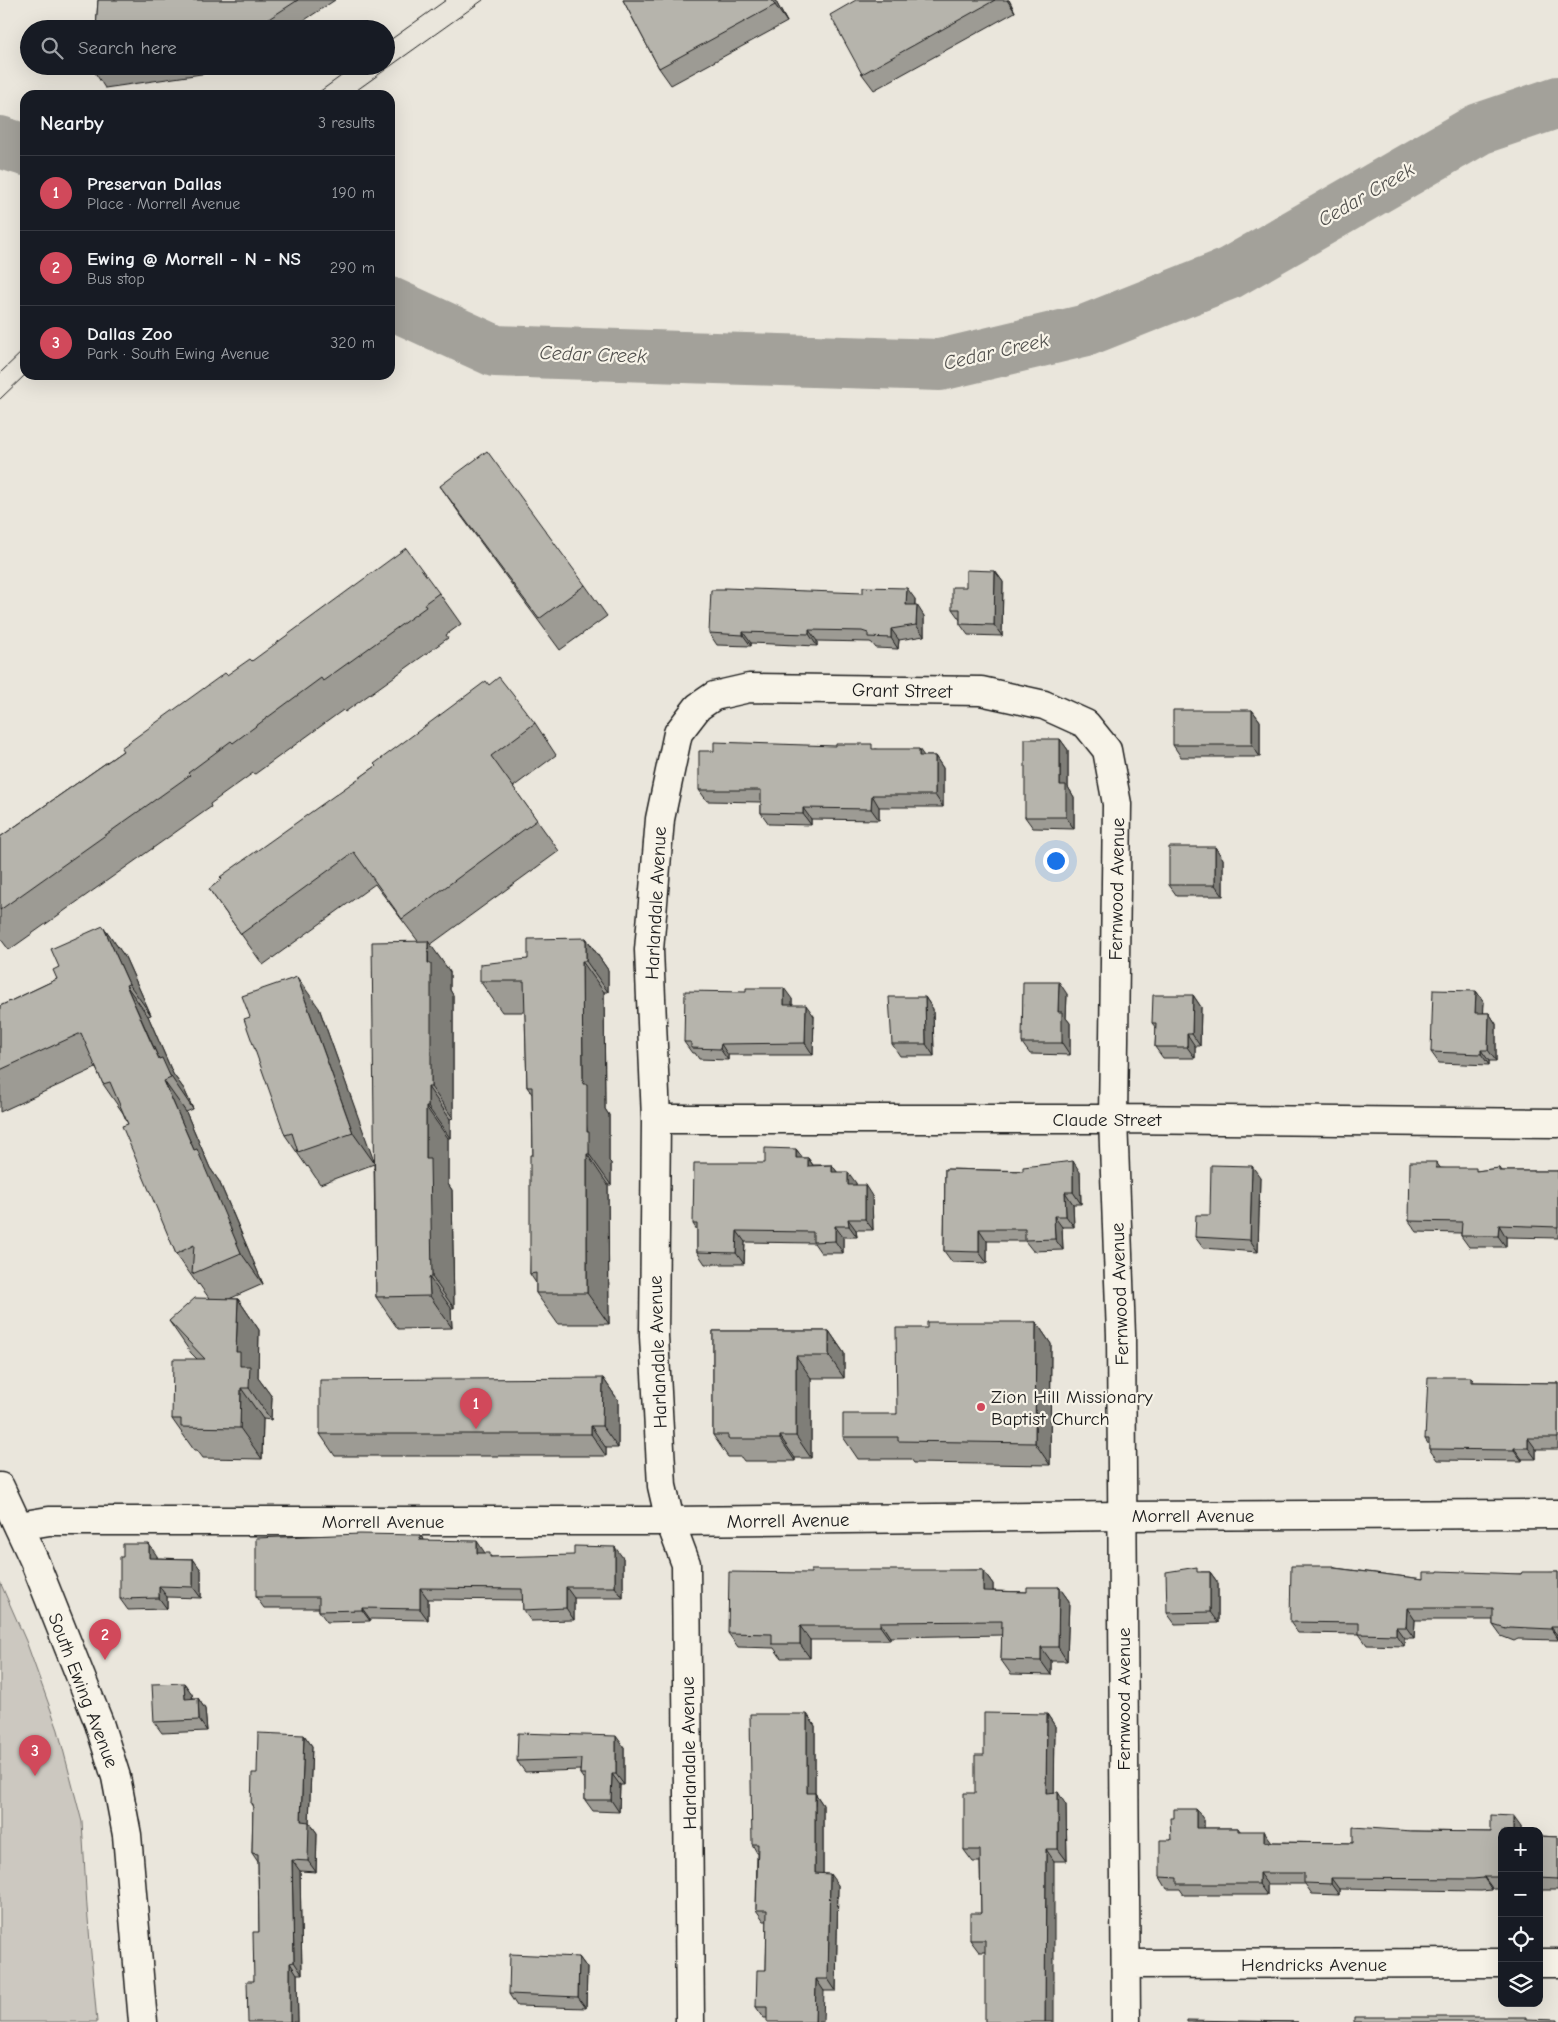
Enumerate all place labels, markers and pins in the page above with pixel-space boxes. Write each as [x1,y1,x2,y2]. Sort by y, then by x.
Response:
place label: Zion Hill Missionary Baptist Church [991,1386,1153,1430]
pin: 1 [460,1388,492,1429]
marker: Zion Hill Missionary Baptist Church [975,1401,987,1413]
pin: 2 [89,1619,121,1660]
pin: 3 [19,1735,51,1776]

